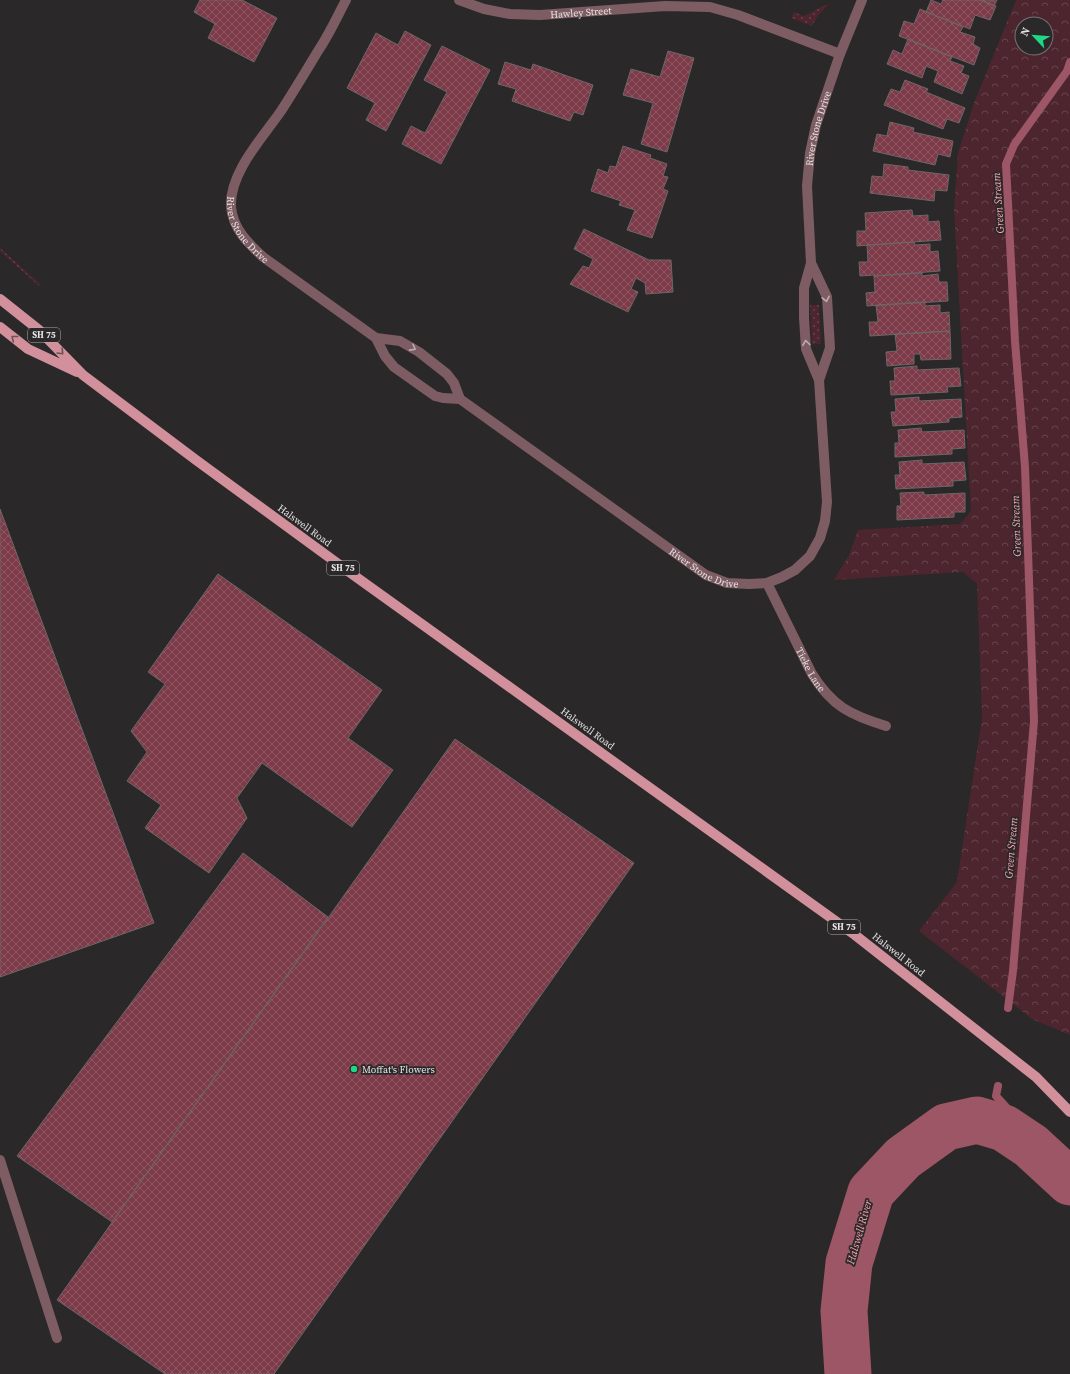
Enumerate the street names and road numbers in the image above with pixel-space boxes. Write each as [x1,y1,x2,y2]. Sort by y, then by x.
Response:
street label: Hawley Street [550,4,613,21]
street label: River Stone Drive [803,89,834,166]
street label: River Stone Drive [224,196,271,266]
road number: SH 75 [28,328,60,342]
street label: Halswell Road [275,501,334,550]
street label: River Stone Drive [667,545,739,591]
road number: SH 75 [327,561,359,575]
street label: Tieke Lane [793,645,828,695]
street label: Halswell Road [558,704,617,753]
road number: SH 75 [828,920,860,934]
street label: Halswell Road [870,930,928,979]

